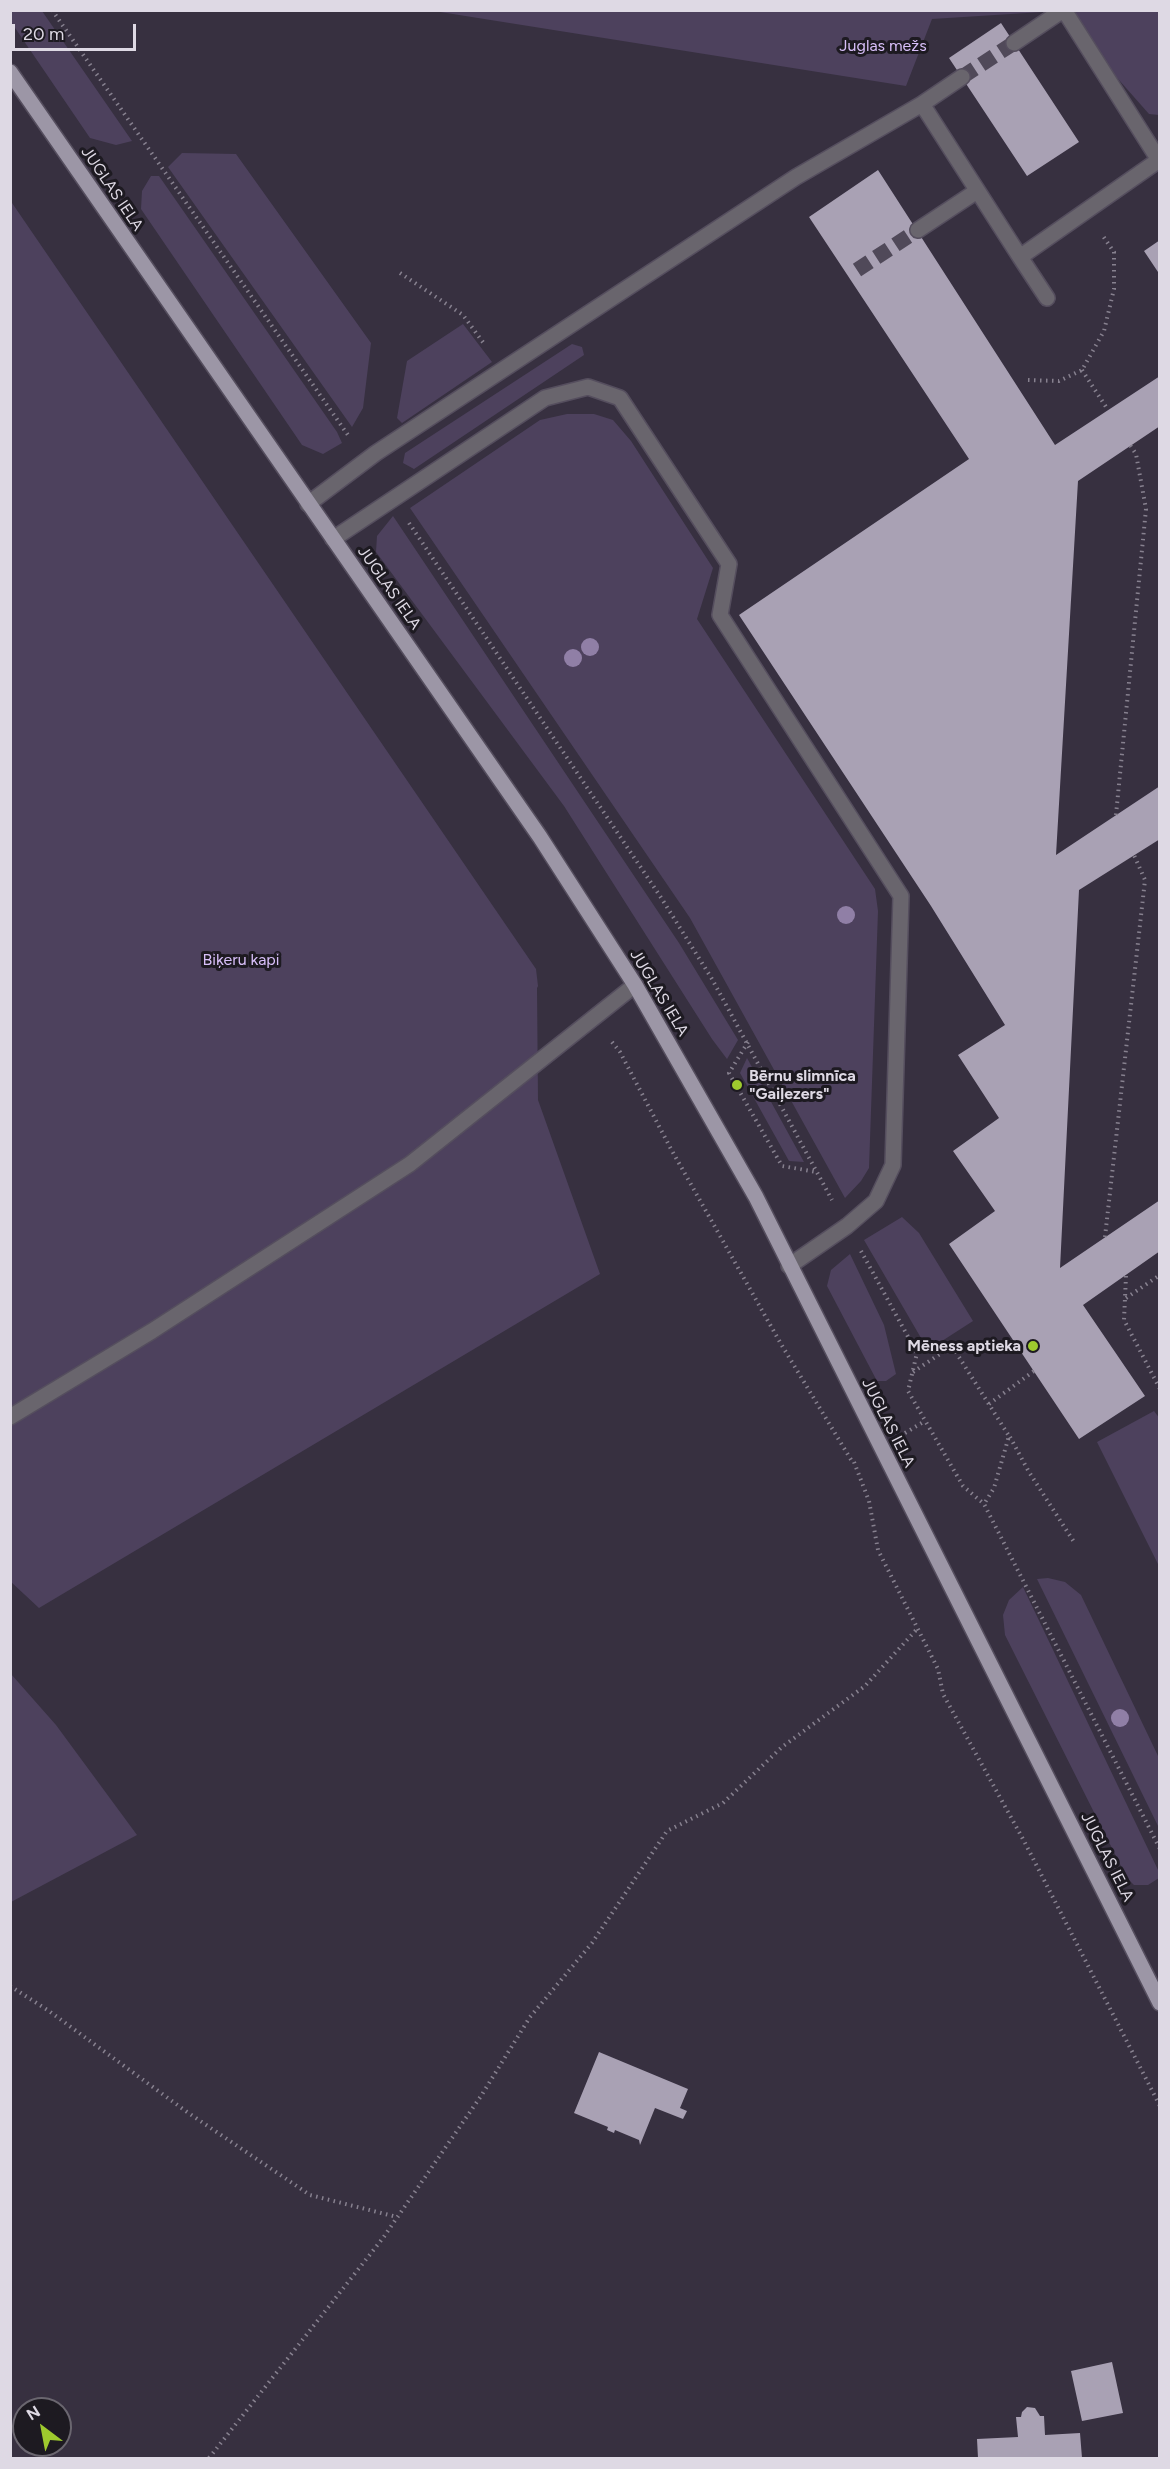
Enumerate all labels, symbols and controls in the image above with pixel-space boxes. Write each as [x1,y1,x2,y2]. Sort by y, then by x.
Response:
scale bar [15,12,140,50]
text: 20 m [23,23,64,45]
park label: Juglas mežs [839,36,927,56]
street label: JUGLAS IELA [77,143,147,235]
street label: JUGLAS IELA [353,543,425,633]
street label: JUGLAS IELA [626,946,692,1040]
park label: Biķeru kapi [202,950,280,970]
place label: Bērnu slimnīca "Gaiļezers" [749,1066,856,1104]
marker: Bērnu slimnīca "Gaiļezers" [730,1078,744,1092]
place label: Mēness aptieka [907,1336,1021,1356]
marker: Mēness aptieka [1026,1339,1040,1353]
street label: JUGLAS IELA [857,1375,919,1471]
street label: JUGLAS IELA [1076,1809,1138,1905]
north arrow [12,2397,72,2457]
text: N [23,2402,44,2424]

